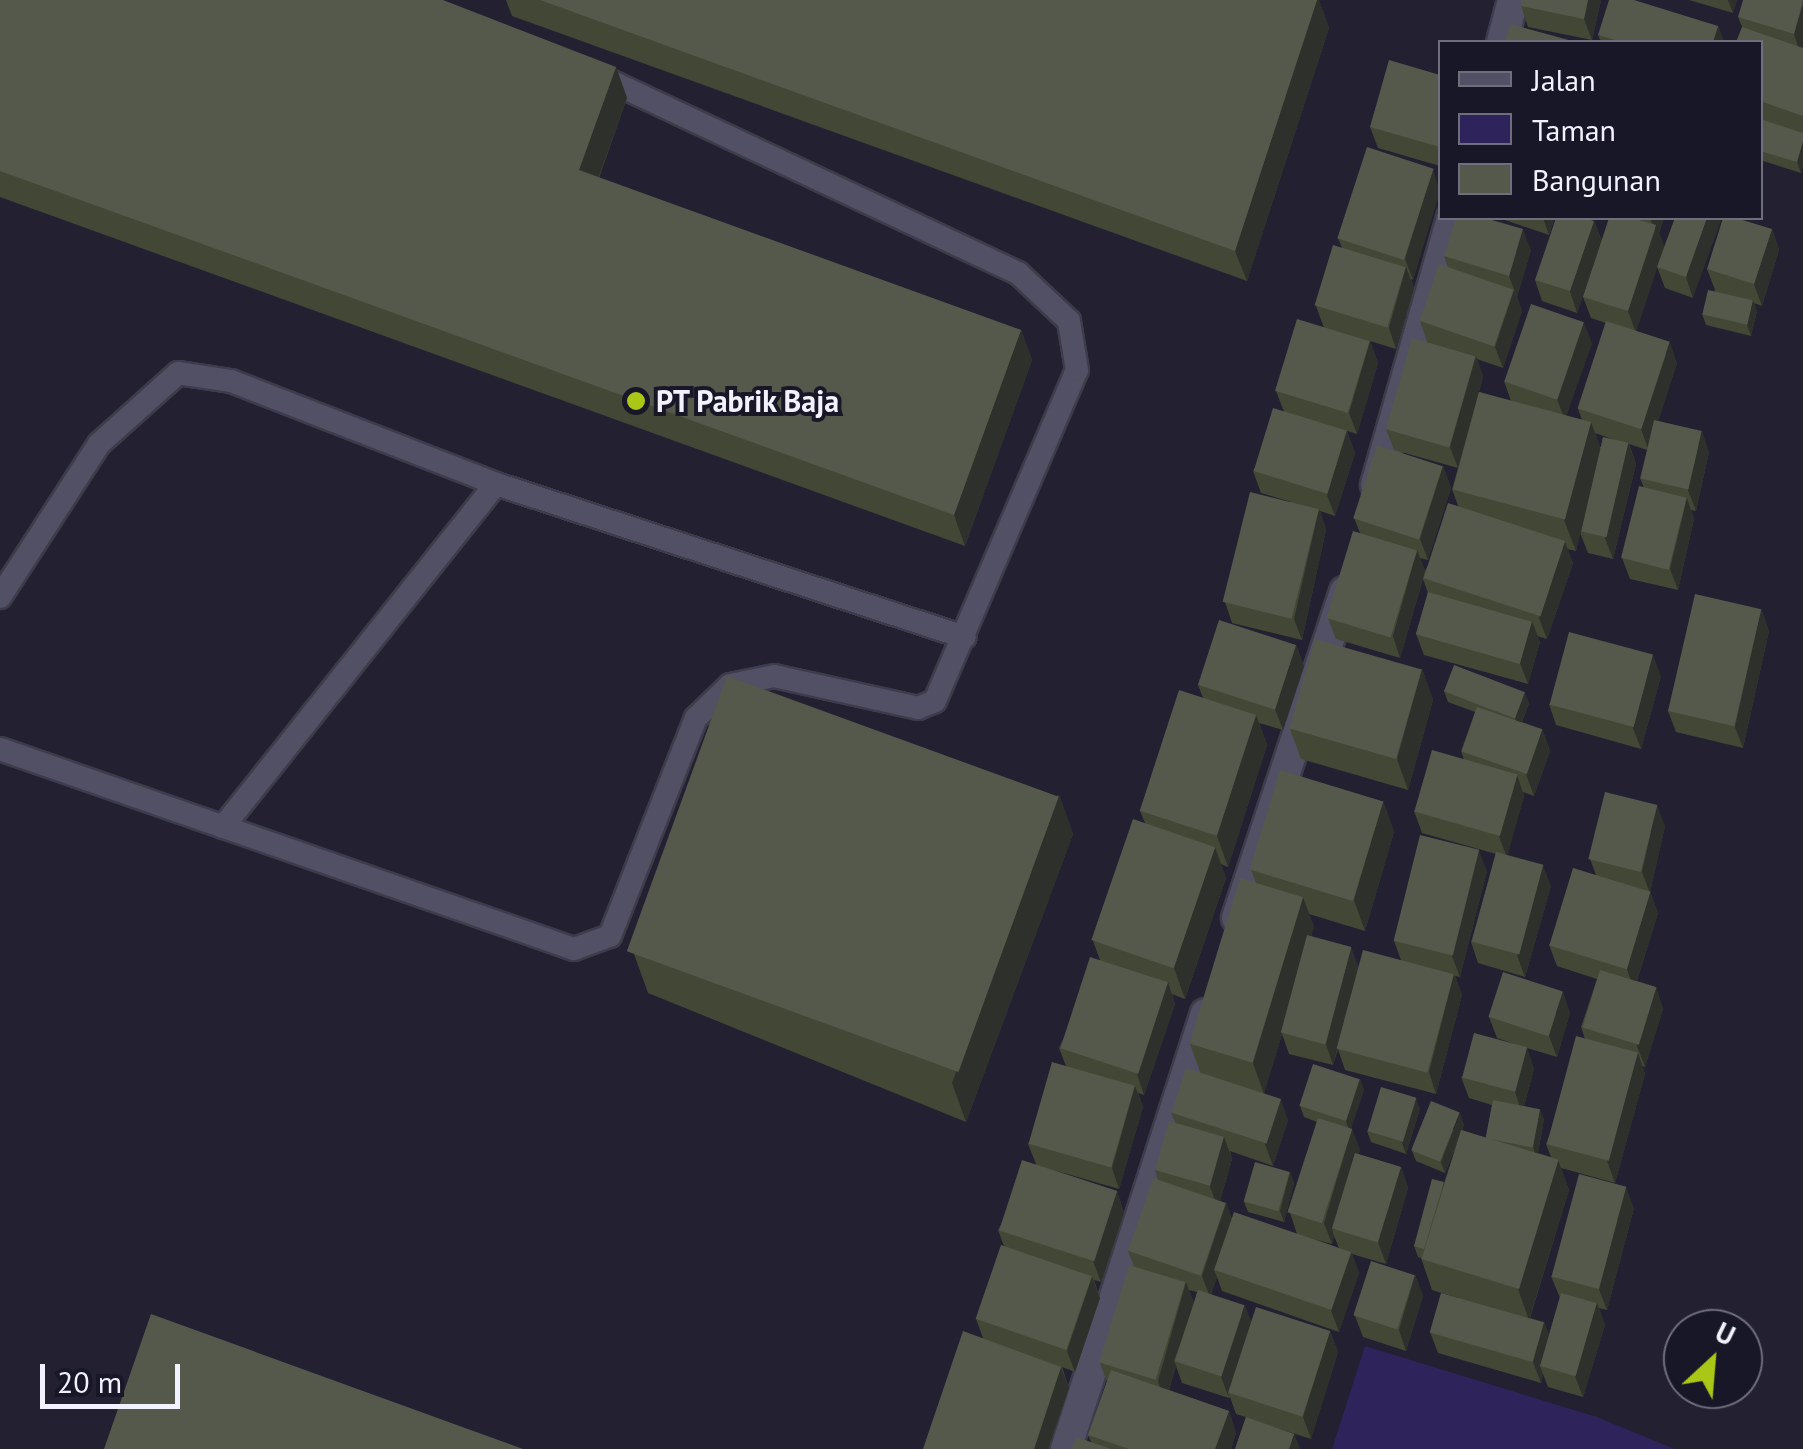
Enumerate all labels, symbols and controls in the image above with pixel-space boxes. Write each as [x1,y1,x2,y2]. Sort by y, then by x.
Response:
legend [1438,40,1763,220]
text: Jalan [1532,60,1596,99]
text: Taman [1532,110,1616,149]
text: Bangunan [1532,160,1661,199]
place label: PT Pabrik Baja [656,383,841,419]
marker: PT Pabrik Baja [625,390,647,412]
north arrow [1663,1309,1763,1409]
text: U [1709,1313,1741,1354]
scale bar [45,1344,185,1406]
text: 20 m [57,1362,122,1401]

